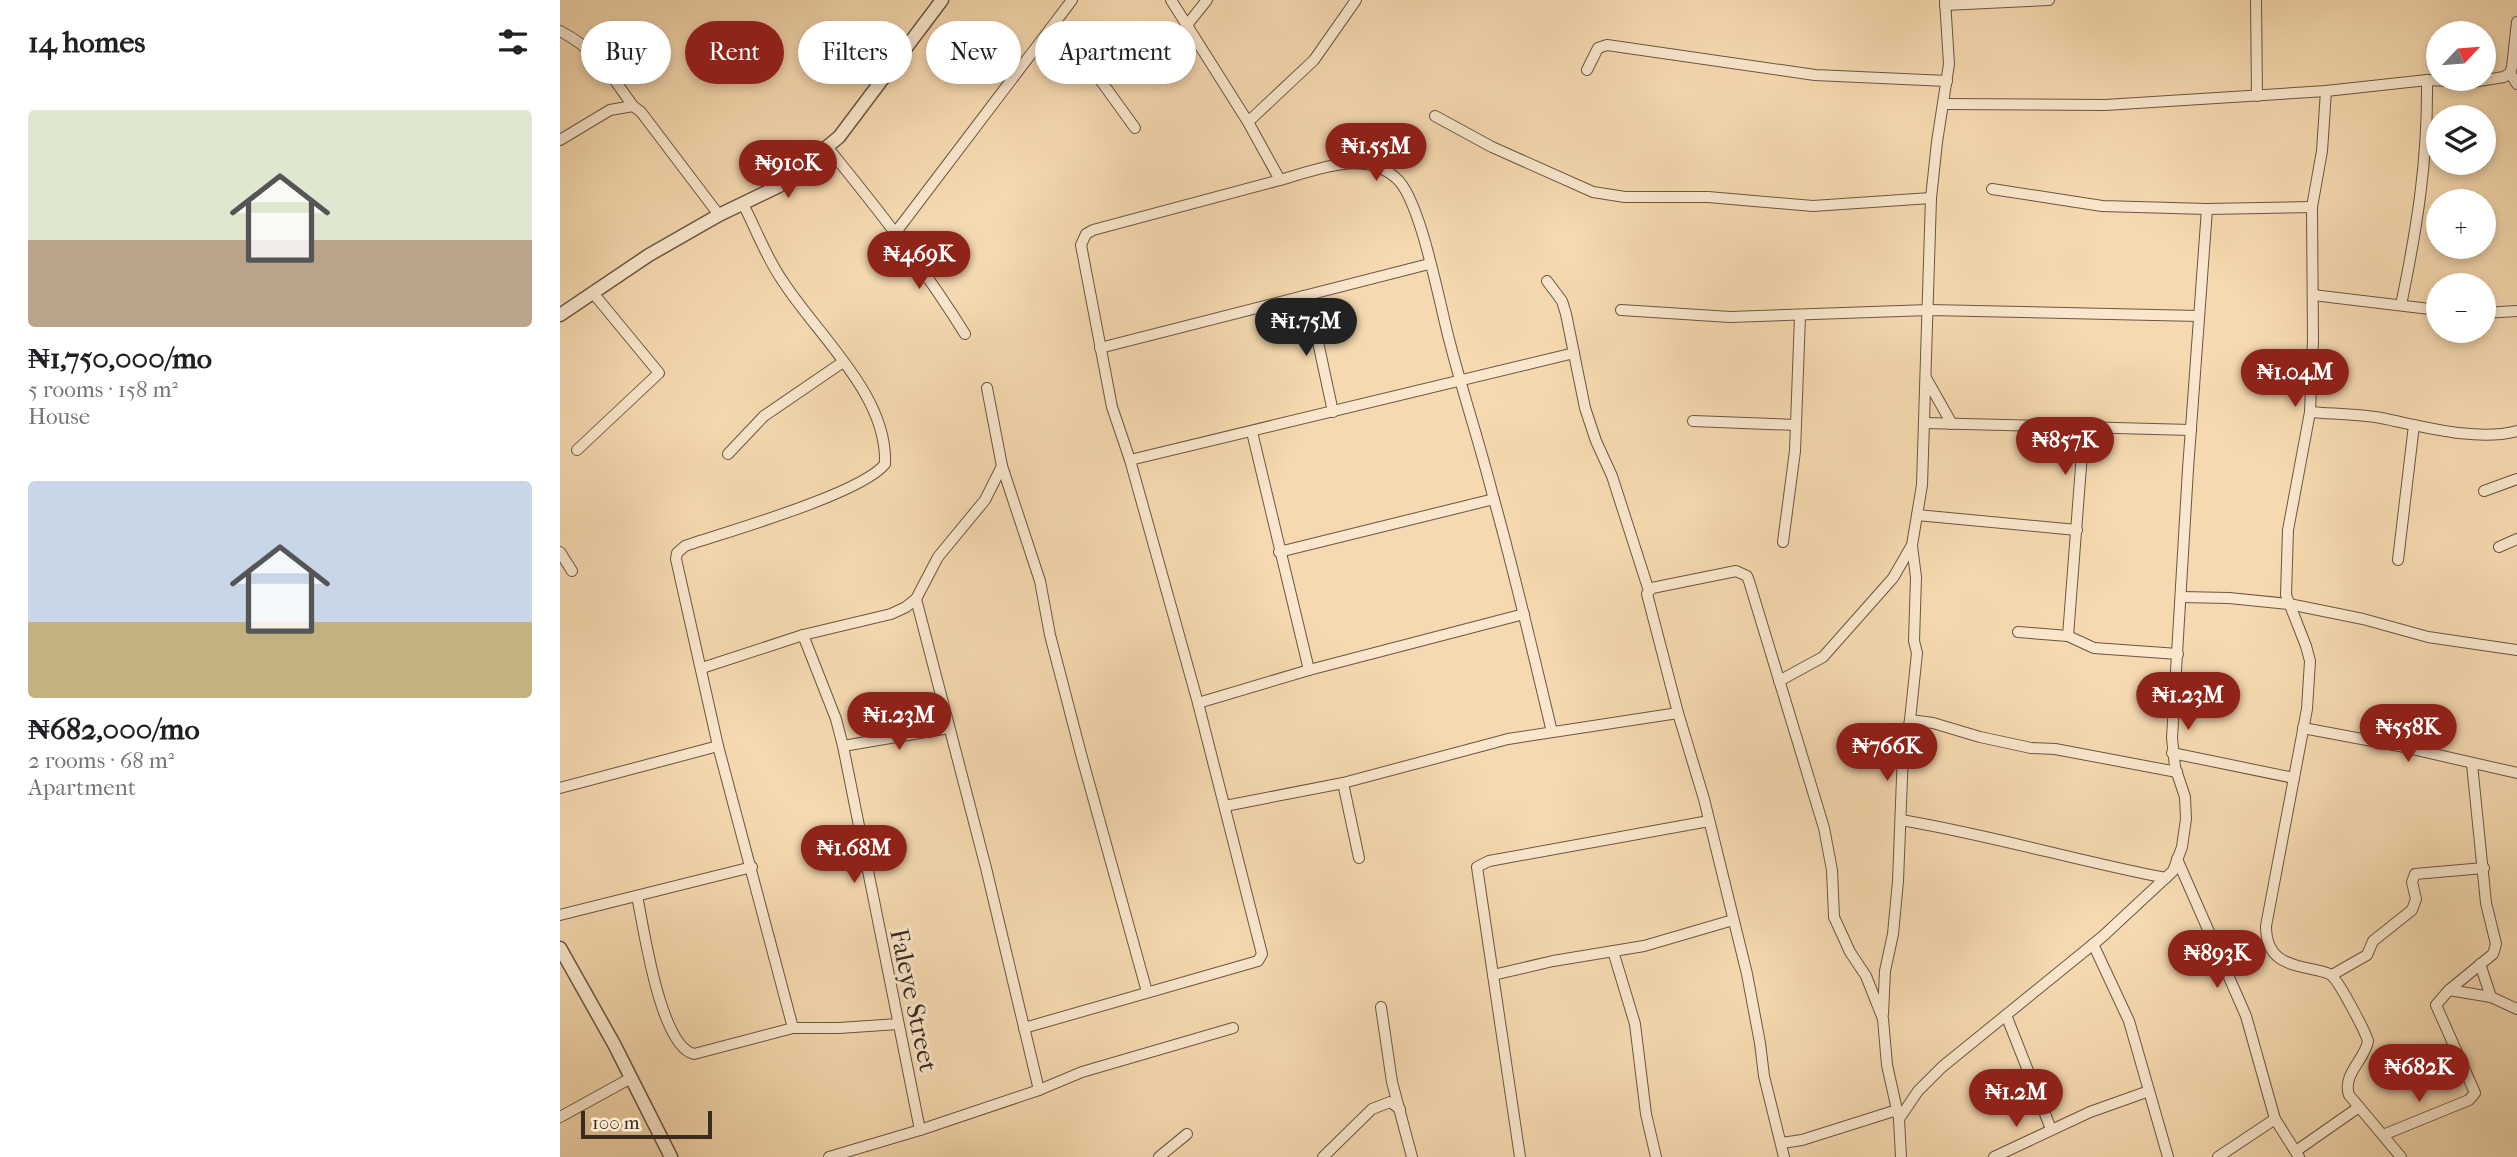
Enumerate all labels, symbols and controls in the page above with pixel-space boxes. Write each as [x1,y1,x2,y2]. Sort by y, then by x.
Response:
chip: Buy [581,21,671,84]
chip: Rent [685,21,784,84]
chip: Filters [798,21,912,84]
chip: New [926,21,1021,84]
chip: Apartment [1035,21,1196,84]
north arrow [2426,21,2496,91]
map controls [2426,21,2496,343]
icon: filters [494,23,532,61]
text: 14 homes [28,25,145,60]
button: layers [2426,105,2496,175]
pin: ₦1.55M [1319,124,1433,183]
text: ₦1.55M [1341,132,1411,159]
pin: ₦910K [739,140,837,200]
text: ₦910K [755,149,821,176]
icon: home [217,155,343,281]
button: + [2426,189,2496,259]
pin: ₦469K [870,232,968,291]
text: ₦469K [883,240,955,267]
button: − [2426,273,2496,343]
pin: ₦1.75M [1249,298,1363,358]
text: ₦1.75M [1271,307,1341,334]
text: ₦1,750,000/mo [28,341,212,376]
pin: ₦1.04M [2238,350,2352,409]
text: ₦1.04M [2257,358,2333,385]
text: 5 rooms · 158 m² [28,376,178,403]
text: House [28,403,90,430]
pin: ₦857K [2016,418,2114,477]
text: ₦857K [2032,426,2098,453]
icon: home [217,526,343,652]
pin: ₦1.23M [2131,672,2245,732]
text: ₦1.23M [2152,681,2224,708]
pin: ₦1.23M [842,692,956,752]
text: ₦1.23M [863,701,935,728]
pin: ₦558K [2359,704,2457,764]
text: ₦682,000/mo [28,712,200,747]
text: ₦558K [2376,713,2440,740]
pin: ₦766K [1838,724,1936,783]
text: ₦766K [1852,732,1922,759]
text: 2 rooms · 68 m² [28,747,174,774]
text: Apartment [28,774,136,801]
pin: ₦1.68M [797,826,911,885]
text: ₦1.68M [817,834,891,861]
street label: Faleye Street [883,926,944,1075]
pin: ₦893K [2168,930,2266,990]
text: ₦893K [2184,939,2250,966]
pin: ₦682K [2370,1044,2468,1104]
text: ₦682K [2384,1053,2454,1080]
pin: ₦1.2M [1967,1070,2065,1129]
text: ₦1.2M [1985,1078,2047,1105]
scale bar [581,1108,712,1140]
text: 100 m [592,1112,640,1134]

